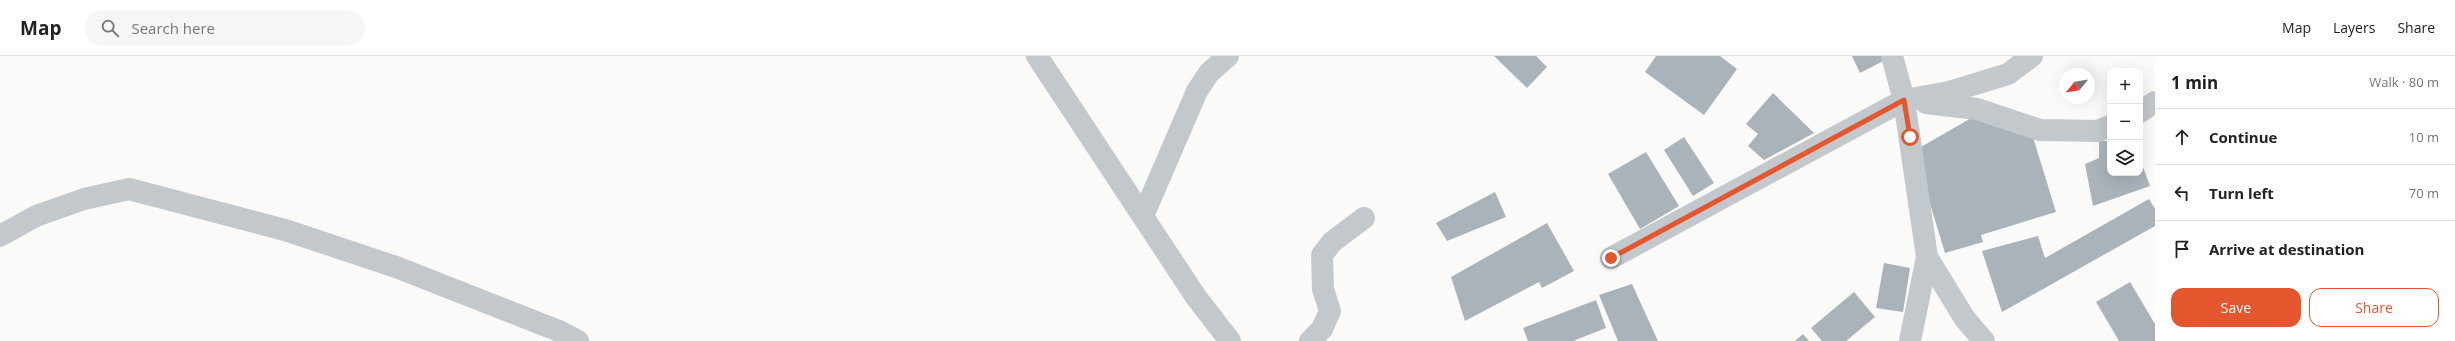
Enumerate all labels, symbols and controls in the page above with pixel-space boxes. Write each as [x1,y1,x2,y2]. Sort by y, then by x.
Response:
search box [85,10,365,46]
text: Map [20,15,61,41]
icon: search [99,17,121,39]
text: Search here [131,18,215,38]
text: Map [2282,18,2311,37]
text: Layers [2333,18,2375,37]
text: Share [2397,18,2435,37]
north arrow [2059,68,2095,104]
map controls [2107,68,2143,176]
button: + [2107,68,2143,104]
text: 1 min [2171,71,2218,94]
text: Walk · 80 m [2369,73,2439,91]
button: − [2107,104,2143,140]
icon: ahead [2171,126,2193,148]
text: Continue [2209,127,2277,147]
route start [1901,128,1919,146]
text: 10 m [2409,128,2439,146]
button: layers [2107,140,2143,176]
icon: left [2171,182,2193,204]
text: Turn left [2209,183,2274,203]
text: 70 m [2409,184,2439,202]
icon: arrive [2171,238,2193,260]
text: Arrive at destination [2209,239,2364,259]
route end [1602,249,1620,267]
button: Save [2171,288,2301,327]
button: Share [2309,288,2439,327]

